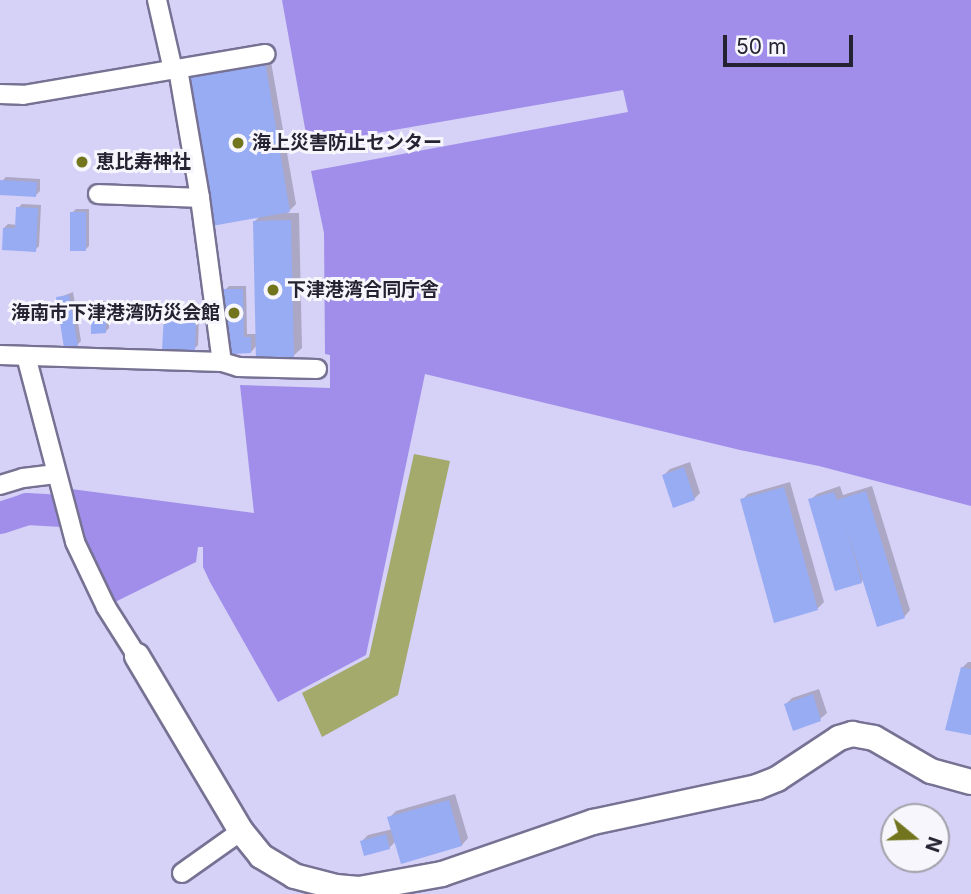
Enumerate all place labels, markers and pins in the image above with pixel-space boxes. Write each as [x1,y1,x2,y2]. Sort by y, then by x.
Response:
place label: 海上災害防止センター [252,132,442,154]
marker: 海上災害防止センター [230,135,246,151]
place label: 恵比寿神社 [96,151,191,173]
marker: 恵比寿神社 [74,154,90,170]
place label: 下津港湾合同庁舎 [287,279,439,301]
marker: 下津港湾合同庁舎 [265,282,281,298]
place label: 海南市下津港湾防災会館 [11,302,220,324]
marker: 海南市下津港湾防災会館 [226,305,242,321]

